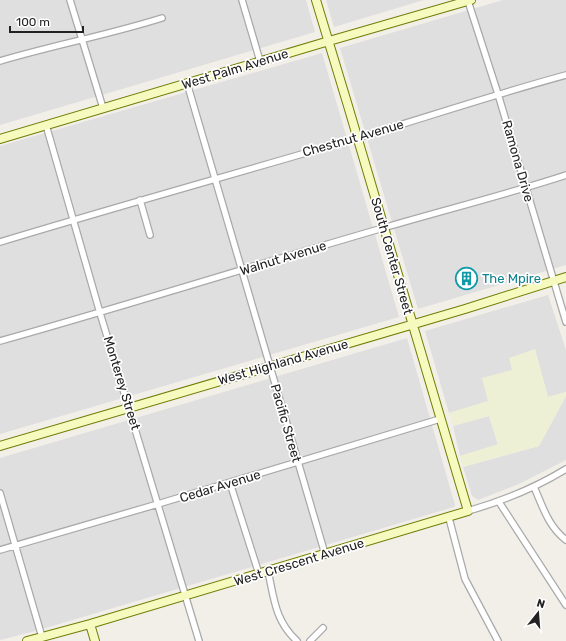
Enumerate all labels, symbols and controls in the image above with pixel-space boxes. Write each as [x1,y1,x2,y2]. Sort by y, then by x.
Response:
scale bar [10,8,83,34]
text: 100 m [16,15,50,29]
street label: West Palm Avenue [180,46,290,92]
street label: Chestnut Avenue [301,116,405,160]
street label: Ramona Drive [499,118,537,204]
street label: South Center Street [368,196,416,316]
street label: Walnut Avenue [238,238,328,278]
building icon: The Mpire [454,265,480,291]
place label: The Mpire [482,271,541,286]
street label: Monterey Street [101,334,143,432]
street label: West Highland Avenue [216,336,350,389]
street label: Pacific Street [268,382,304,464]
street label: Cedar Avenue [178,467,262,505]
street label: West Crescent Avenue [232,535,366,589]
north arrow [518,593,558,633]
text: N [535,597,547,611]

